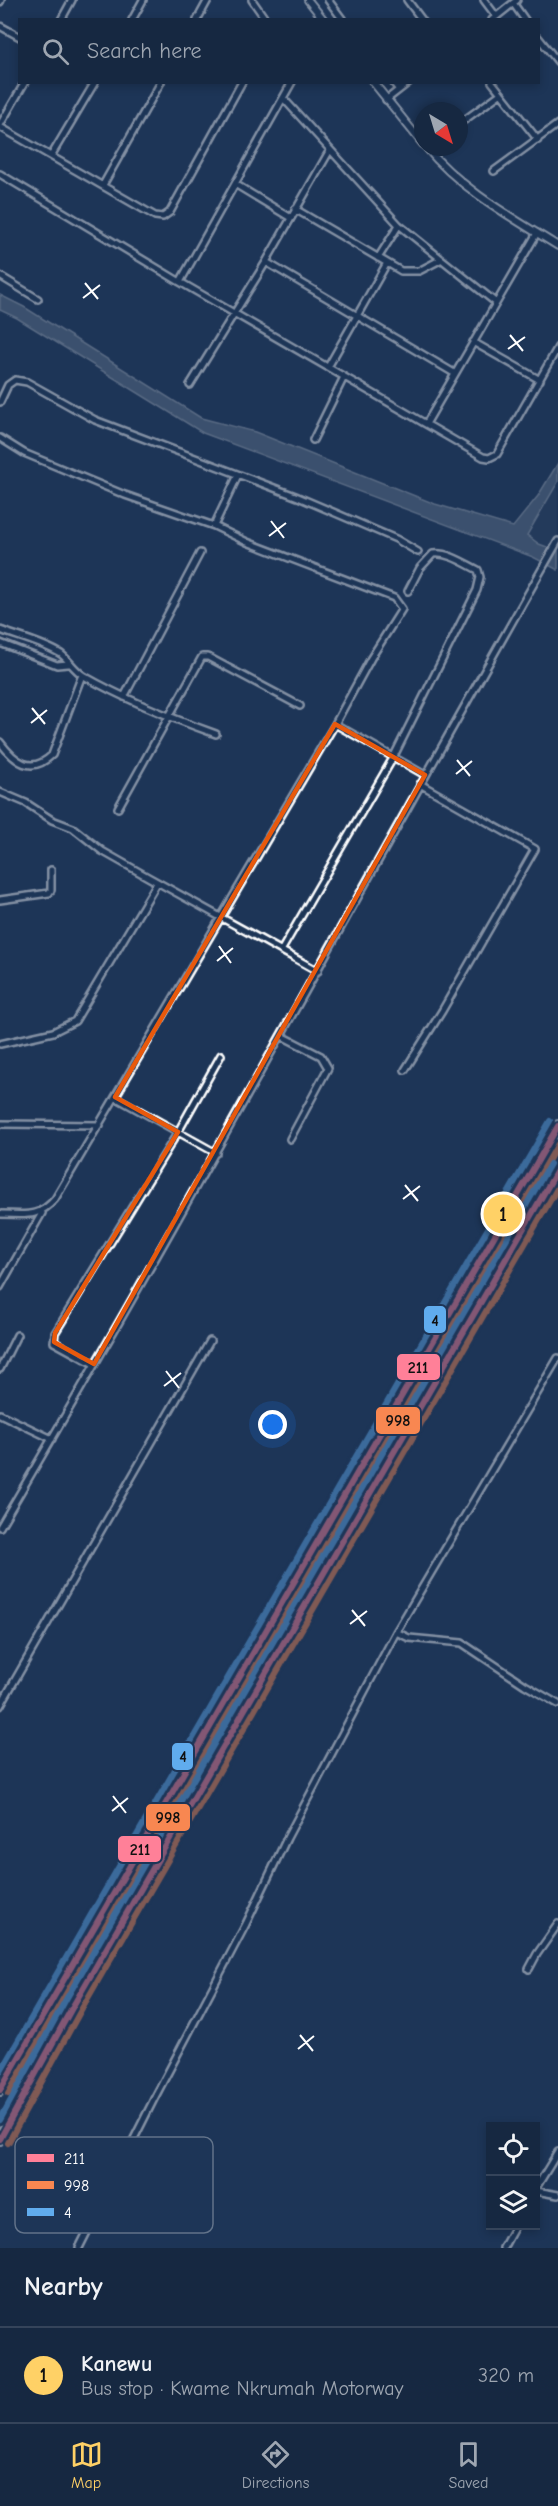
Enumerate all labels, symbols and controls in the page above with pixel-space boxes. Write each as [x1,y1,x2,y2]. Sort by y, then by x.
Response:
search box [18,18,540,84]
icon: search [39,35,72,68]
text: Search here [87,38,202,64]
north arrow [414,102,468,156]
pin: 1 [484,1192,522,1236]
line badge: 4 [423,1305,447,1334]
text: 4 [431,1312,439,1330]
line badge: 211 [396,1353,441,1381]
text: 211 [408,1359,428,1377]
line badge: 998 [375,1406,421,1435]
your location [258,1410,287,1439]
text: 998 [386,1412,410,1430]
line badge: 4 [171,1742,194,1771]
text: 4 [179,1748,187,1766]
line badge: 998 [145,1803,191,1832]
text: 998 [156,1809,180,1827]
line badge: 211 [117,1835,162,1863]
text: 211 [130,1841,150,1859]
map controls [486,2122,540,2230]
button: locate [486,2122,540,2176]
legend [15,2137,213,2233]
text: 211 [64,2150,85,2168]
button: layers [486,2176,540,2230]
text: 998 [64,2177,89,2195]
text: 4 [64,2204,72,2222]
text: Nearby [24,2272,103,2302]
text: Kanewu [81,2351,152,2377]
text: 1 [40,2364,47,2387]
text: 320 m [478,2364,534,2387]
text: Bus stop · Kwame Nkrumah Motorway [81,2377,403,2400]
tab: Map [70,2438,103,2492]
tab: Directions [242,2438,309,2492]
tab: Saved [448,2438,488,2492]

